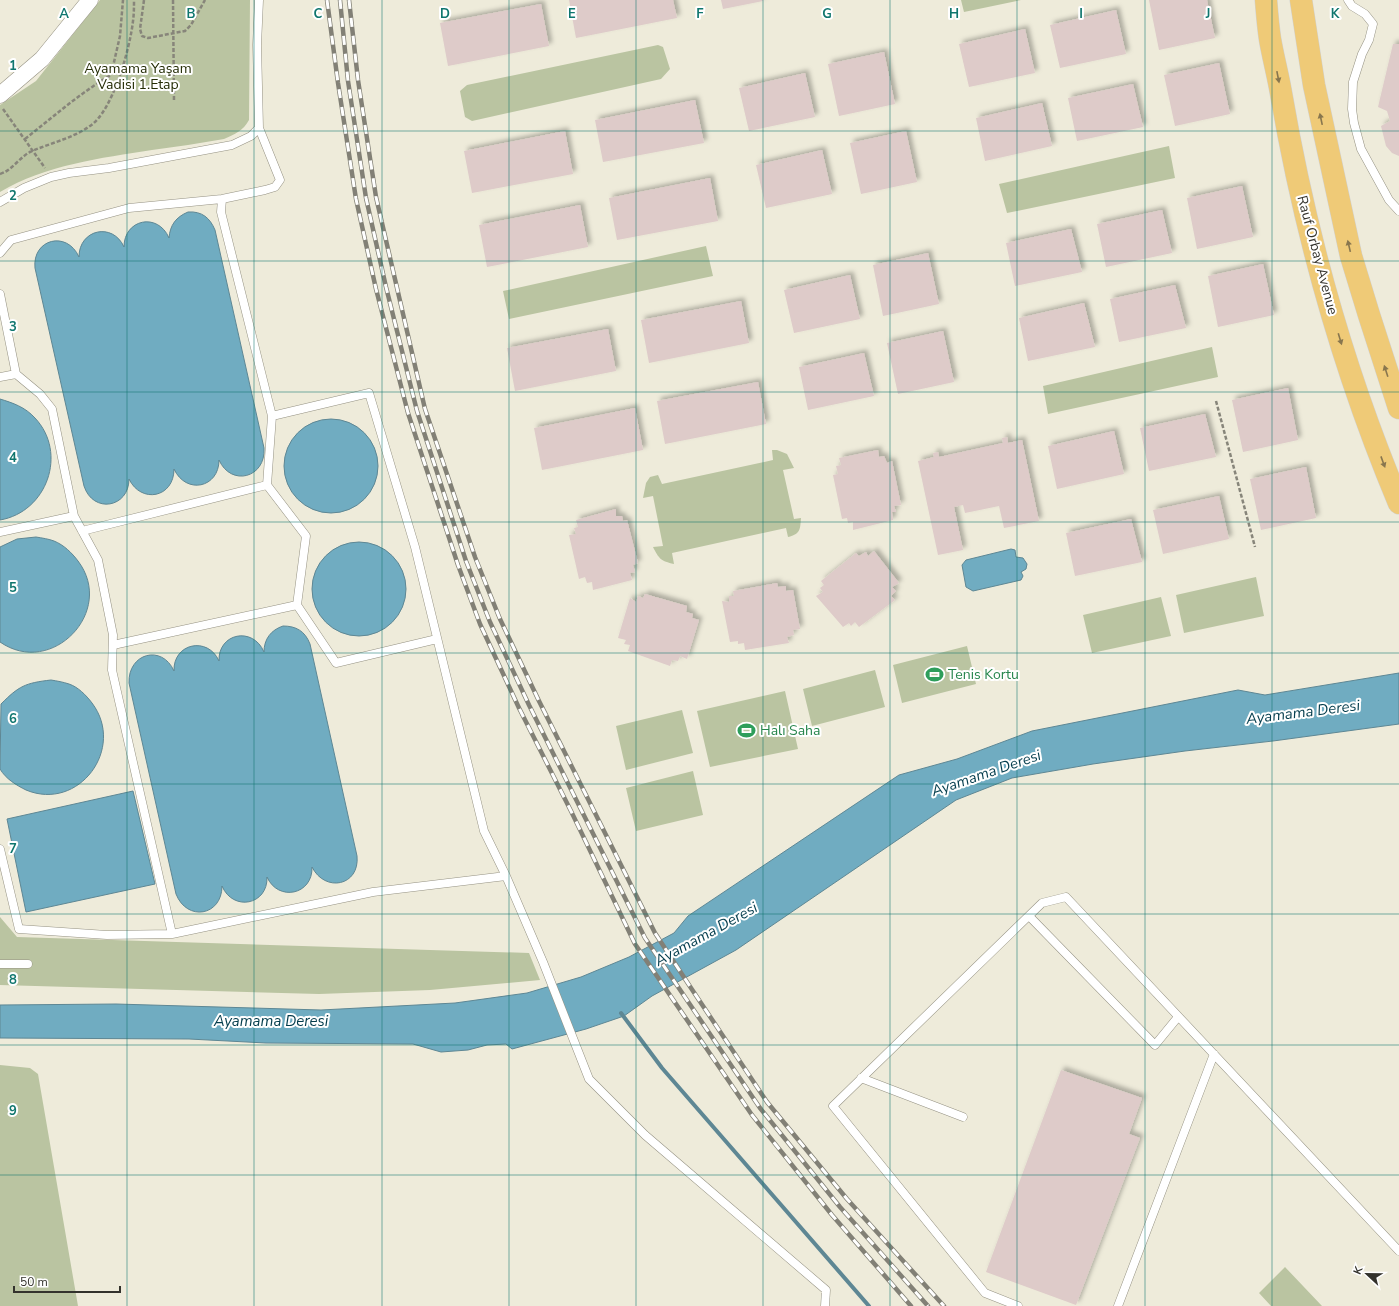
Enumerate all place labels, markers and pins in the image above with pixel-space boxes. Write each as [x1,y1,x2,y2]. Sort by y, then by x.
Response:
sports icon: Tenis Kortu [925,664,945,684]
place label: Tenis Kortu [948,665,1019,684]
sports icon: Halı Saha [737,720,757,740]
place label: Halı Saha [760,721,820,740]

